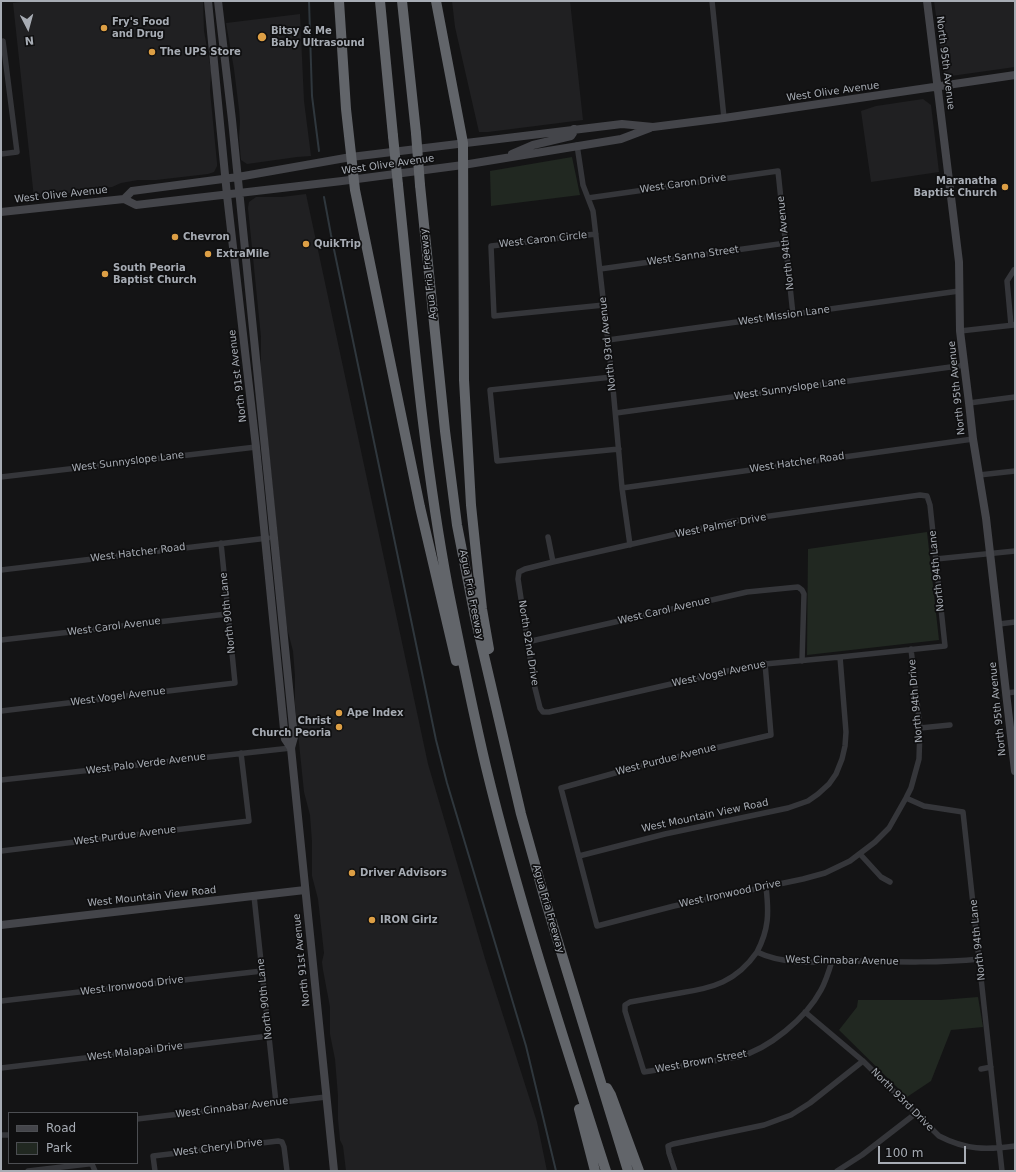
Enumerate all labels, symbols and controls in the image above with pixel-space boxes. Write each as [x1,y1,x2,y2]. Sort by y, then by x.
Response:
north arrow [8,8,48,48]
street label: North 95th Avenue [933,15,957,111]
place label: Fry's Food and Drug [112,16,169,40]
marker: Fry's Food and Drug [99,23,109,33]
place label: Bitsy & Me Baby Ultrasound [271,25,365,48]
marker: Bitsy & Me Baby Ultrasound [256,31,268,43]
text: N [24,33,35,47]
place label: The UPS Store [160,46,241,58]
marker: The UPS Store [147,47,157,57]
street label: West Olive Avenue [786,80,880,104]
street label: West Olive Avenue [341,153,435,177]
street label: West Caron Drive [639,172,727,196]
place label: Maranatha Baptist Church [913,175,997,198]
marker: Maranatha Baptist Church [1000,182,1010,192]
street label: West Olive Avenue [14,184,108,206]
street label: North 94th Avenue [775,195,797,291]
street label: Agua Fria Freeway [418,228,440,320]
street label: West Caron Circle [498,229,588,251]
place label: Chevron [183,231,230,243]
marker: Chevron [170,232,180,242]
place label: QuikTrip [314,238,361,250]
marker: QuikTrip [301,239,311,249]
street label: West Sanna Street [646,244,740,268]
place label: ExtraMile [216,248,269,260]
marker: ExtraMile [203,249,213,259]
place label: South Peoria Baptist Church [113,262,197,286]
marker: South Peoria Baptist Church [100,269,110,279]
street label: North 93rd Avenue [597,296,619,392]
street label: West Mission Lane [738,304,830,328]
street label: North 91st Avenue [226,329,250,423]
street label: North 95th Avenue [946,340,968,436]
street label: West Sunnyslope Lane [733,375,847,403]
street label: West Sunnyslope Lane [71,449,185,475]
street label: West Hatcher Road [749,450,845,476]
street label: West Palmer Drive [675,511,767,541]
street label: North 94th Lane [927,530,947,612]
street label: West Hatcher Road [90,541,186,565]
street label: Agua Fria Freeway [456,549,486,641]
street label: North 90th Lane [218,572,238,654]
street label: West Carol Avenue [617,595,711,627]
street label: North 92nd Drive [515,599,541,687]
street label: West Carol Avenue [67,615,161,639]
street label: West Vogel Avenue [671,658,767,690]
street label: North 94th Drive [906,659,926,743]
street label: North 95th Avenue [987,661,1009,757]
street label: West Vogel Avenue [70,685,166,709]
place label: Ape Index [347,707,403,719]
marker: Ape Index [334,708,344,718]
place label: Christ Church Peoria [252,715,331,738]
marker: Christ Church Peoria [334,722,344,732]
street label: West Purdue Avenue [615,742,717,778]
street label: West Palo Verde Avenue [85,751,207,777]
street label: West Mountain View Road [640,797,770,835]
street label: West Purdue Avenue [73,824,177,848]
street label: Agua Fria Freeway [530,863,566,955]
place label: Driver Advisors [360,867,447,879]
marker: Driver Advisors [347,868,357,878]
street label: West Ironwood Drive [678,877,782,911]
street label: West Mountain View Road [87,884,217,910]
street label: North 94th Lane [968,899,988,981]
street label: North 91st Avenue [291,913,313,1007]
place label: IRON Girlz [380,914,438,926]
marker: IRON Girlz [367,915,377,925]
street label: West Cinnabar Avenue [785,954,899,968]
street label: North 90th Lane [255,958,275,1040]
street label: West Ironwood Drive [80,974,184,998]
street label: West Malapai Drive [86,1040,184,1064]
street label: West Brown Street [654,1048,748,1076]
street label: North 93rd Drive [868,1066,936,1134]
street label: West Cinnabar Avenue [175,1095,289,1121]
legend [8,1112,138,1164]
text: Road [46,1121,76,1135]
street label: West Cheryl Drive [173,1137,263,1159]
scale bar [880,1138,968,1164]
text: Park [46,1141,72,1155]
text: 100 m [885,1146,923,1160]

